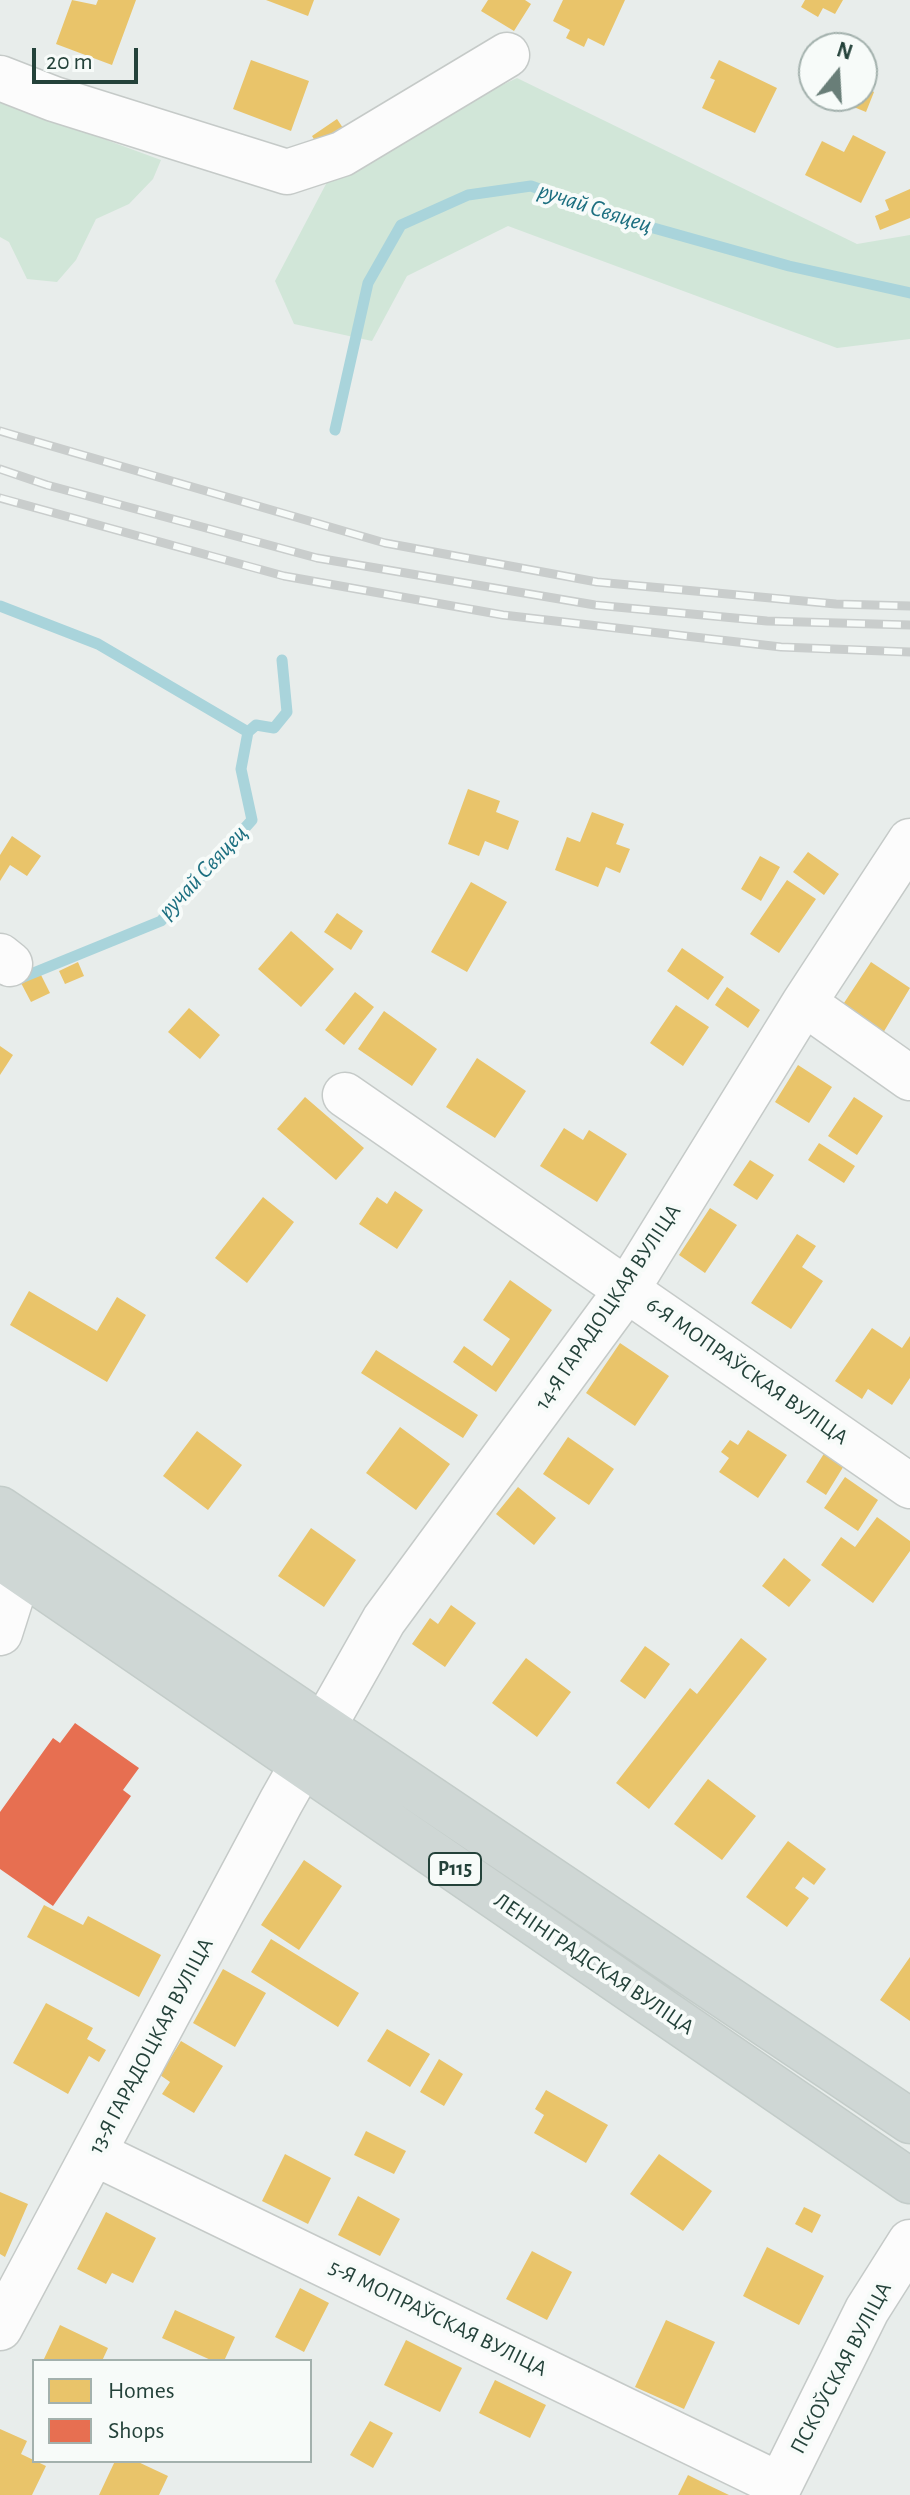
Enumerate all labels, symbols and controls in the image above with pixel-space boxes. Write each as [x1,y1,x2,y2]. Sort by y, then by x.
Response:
scale bar [36,32,142,82]
north arrow [798,32,878,112]
text: N [834,38,855,64]
text: 20 m [46,50,93,74]
water label: ручай Свяцец [535,176,655,240]
water label: ручай Свяцец [152,819,254,925]
street label: 14-Я ГАРАДОЦКАЯ ВУЛІЦА [529,1199,687,1415]
street label: 6-Я МОПРАЎСКАЯ ВУЛІЦА [641,1291,853,1451]
road number: Р115 [429,1853,481,1885]
street label: ЛЕНІНГРАДСКАЯ ВУЛІЦА [489,1887,699,2041]
street label: 13-Я ГАРАДОЦКАЯ ВУЛІЦА [83,1934,219,2158]
street label: 5-Я МОПРАЎСКАЯ ВУЛІЦА [325,2254,551,2382]
street label: ПСКОЎСКАЯ ВУЛІЦА [784,2277,898,2459]
legend [32,2359,312,2463]
text: Homes [108,2379,175,2403]
text: Shops [108,2419,164,2443]

